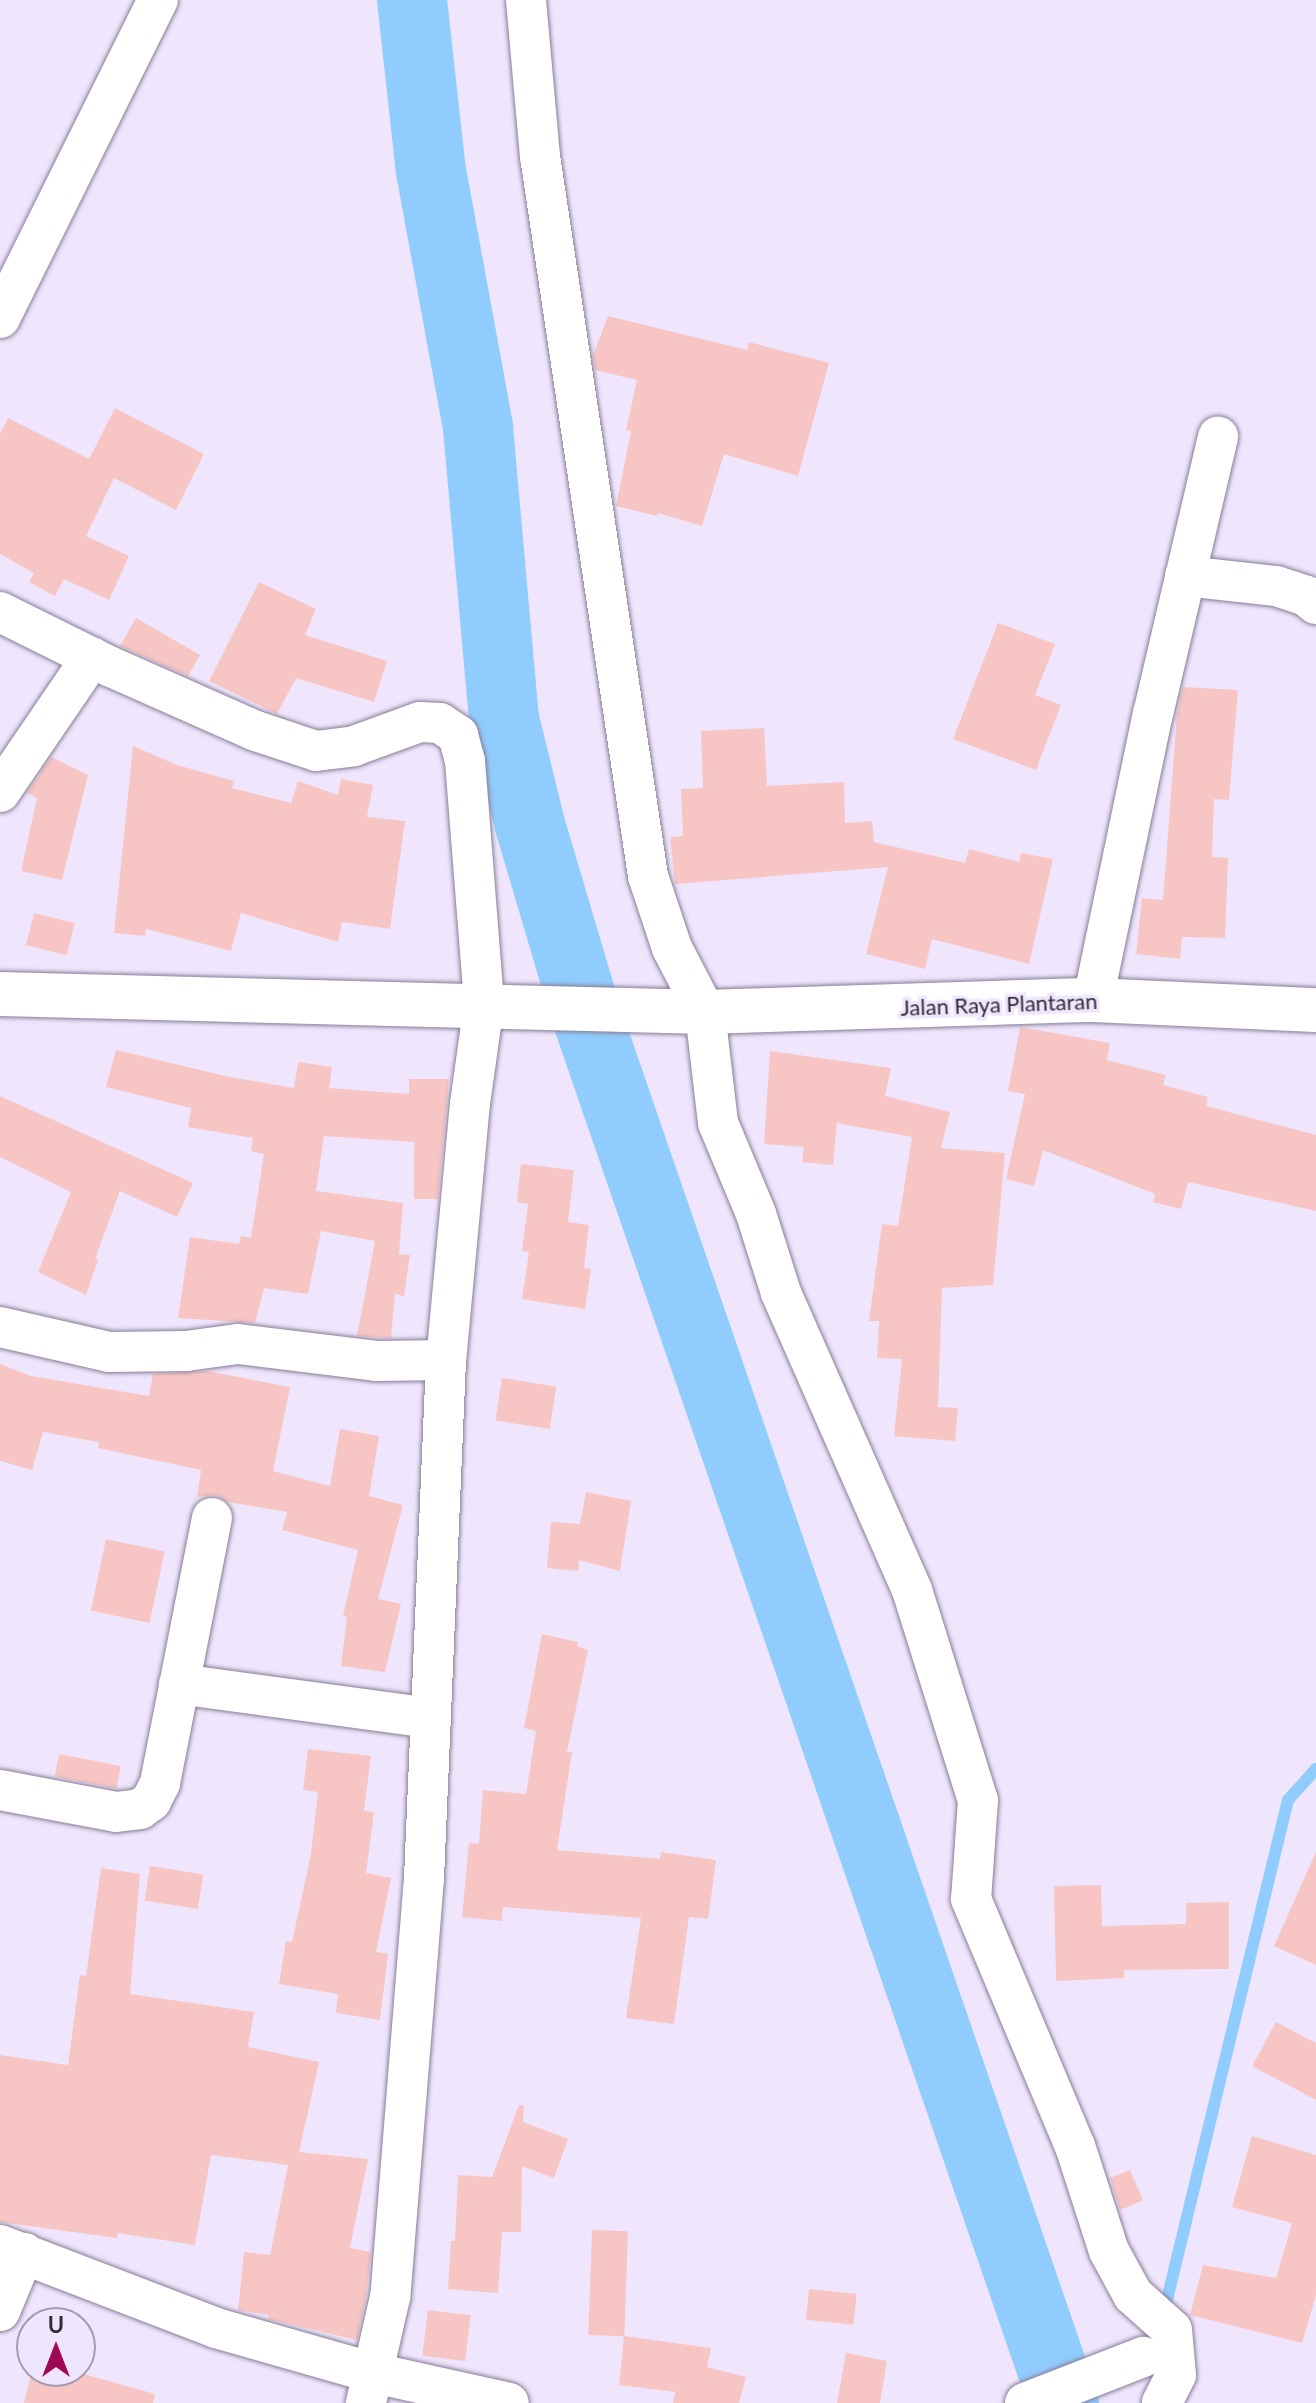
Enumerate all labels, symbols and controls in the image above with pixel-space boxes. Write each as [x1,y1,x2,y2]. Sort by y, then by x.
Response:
street label: Jalan Raya Plantaran [900,987,1098,1021]
north arrow [16,2307,96,2387]
text: U [48,2311,64,2338]

